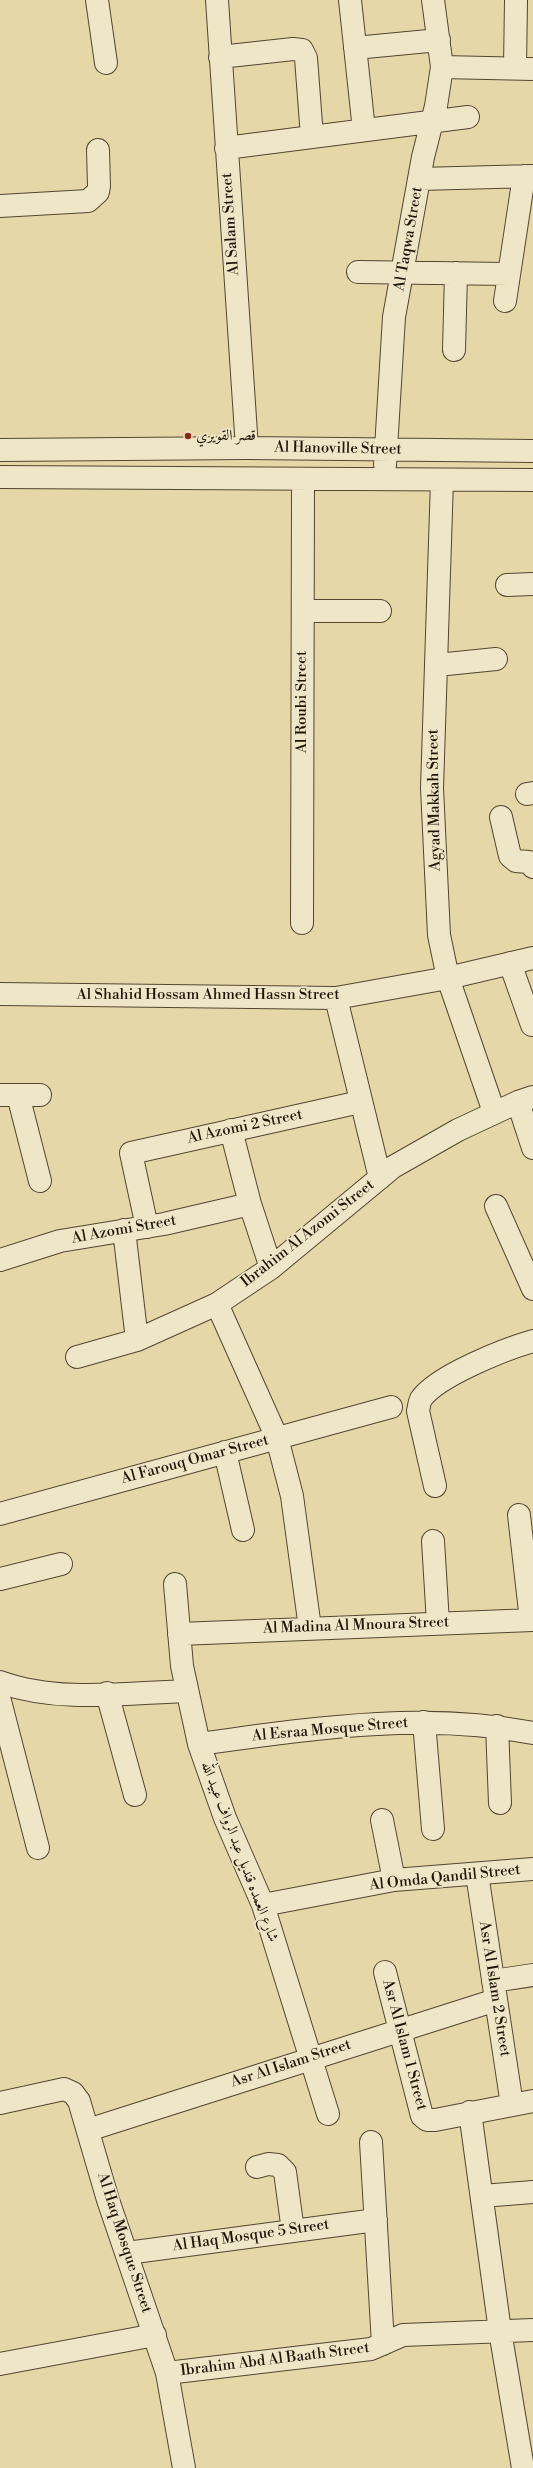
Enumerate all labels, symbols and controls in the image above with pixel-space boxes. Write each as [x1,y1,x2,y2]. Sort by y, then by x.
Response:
street label: Al Salam Street [218,172,244,276]
street label: Al Taqwa Street [391,185,427,293]
place label: قصر القويري [196,427,256,445]
marker: قصر القويري [183,431,193,441]
street label: Al Hanoville Street [274,439,402,459]
street label: Al Roubi Street [293,651,311,753]
street label: Agyad Makkah Street [425,729,445,871]
street label: Al Shahid Hossam Ahmed Hassn Street [77,986,339,1004]
street label: Al Azomi 2 Street [186,1106,304,1148]
street label: Ibrahim Al Azomi Street [238,1176,378,1292]
street label: Al Azomi Street [70,1212,178,1248]
street label: Al Farouq Omar Street [119,1432,271,1488]
street label: Al Madina Al Mnoura Street [262,1614,450,1638]
street label: Al Esraa Mosque Street [251,1714,409,1746]
street label: شارع العمده قنديل عبد الرواف عبيد الله [196,1759,282,1945]
street label: Al Omda Qandil Street [369,1861,521,1895]
street label: Asr Al Islam 2 Street [474,1920,514,2058]
street label: Asr Al Islam 1 Street [378,1977,430,2113]
street label: Asr Al Islam Street [229,2036,353,2092]
street label: Al Haq Mosque Street [93,2170,155,2316]
street label: Al Haq Mosque 5 Street [172,2216,330,2256]
street label: Ibrahim Abd Al Baath Street [179,2339,371,2381]

